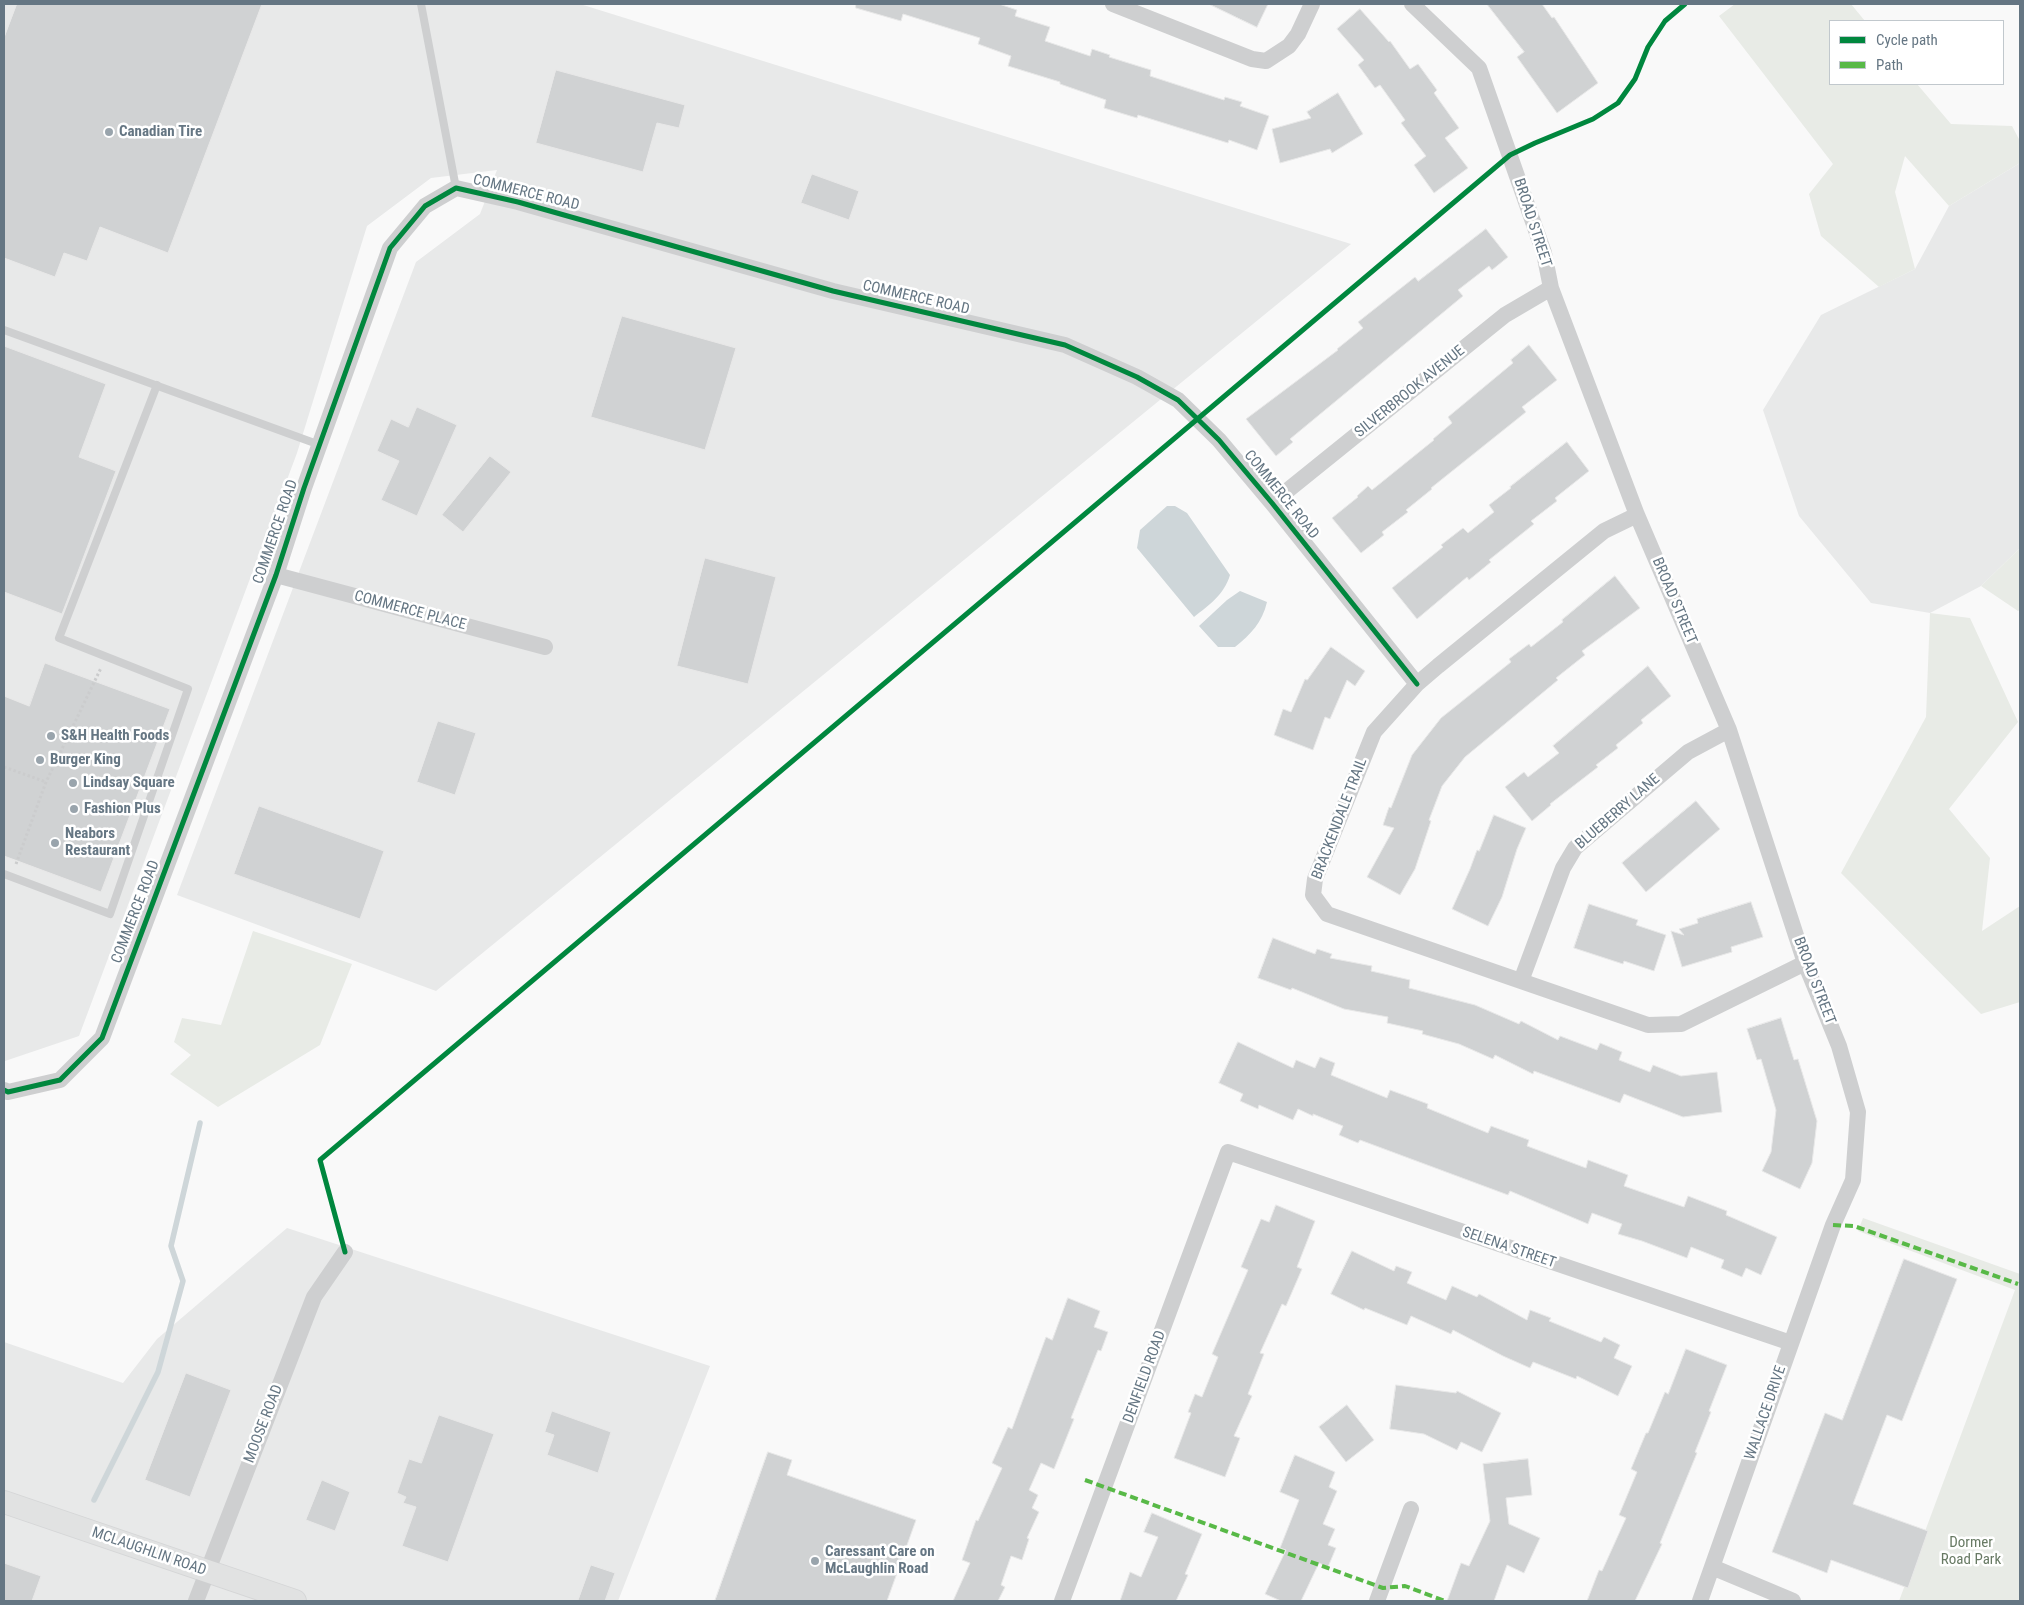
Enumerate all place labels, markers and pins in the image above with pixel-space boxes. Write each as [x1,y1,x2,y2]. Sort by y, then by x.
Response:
place label: Canadian Tire [119,123,202,141]
marker: Canadian Tire [103,126,115,138]
place label: S&H Health Foods [61,727,169,745]
marker: S&H Health Foods [45,730,57,742]
place label: Burger King [50,751,121,769]
marker: Burger King [34,754,46,766]
place label: Lindsay Square [83,774,175,792]
marker: Lindsay Square [67,777,79,789]
place label: Fashion Plus [84,800,161,818]
marker: Fashion Plus [68,803,80,815]
place label: Neabors Restaurant [65,825,130,860]
marker: Neabors Restaurant [49,837,61,849]
place label: Caressant Care on McLaughlin Road [825,1543,935,1578]
marker: Caressant Care on McLaughlin Road [809,1555,821,1567]

